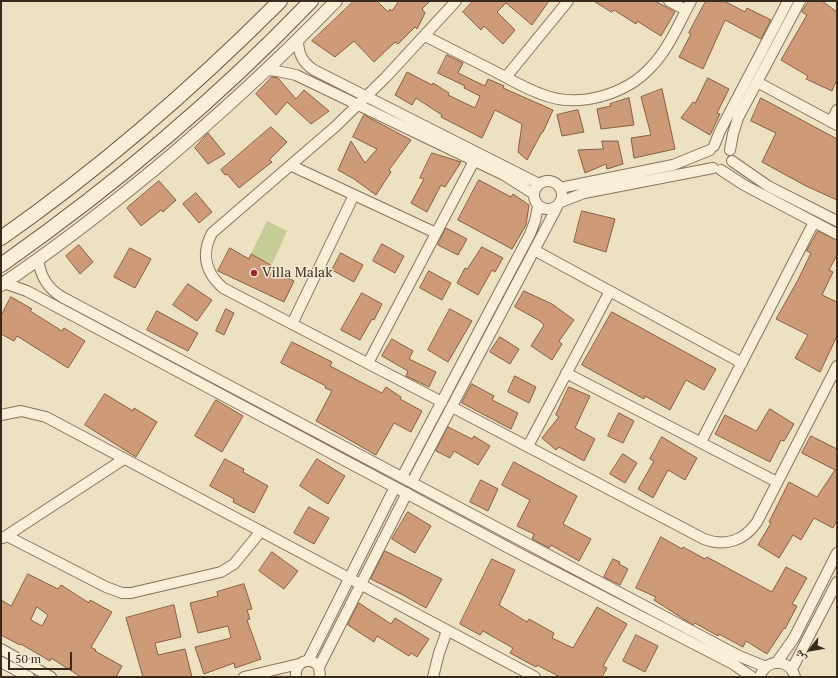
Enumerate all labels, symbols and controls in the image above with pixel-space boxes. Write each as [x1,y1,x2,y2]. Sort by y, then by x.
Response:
place label: Villa Malak [262,265,332,281]
marker: Villa Malak [249,268,259,278]
north arrow [790,630,830,670]
scale bar [10,644,74,670]
text: ش [791,648,809,665]
text: 50 m [15,651,41,666]

